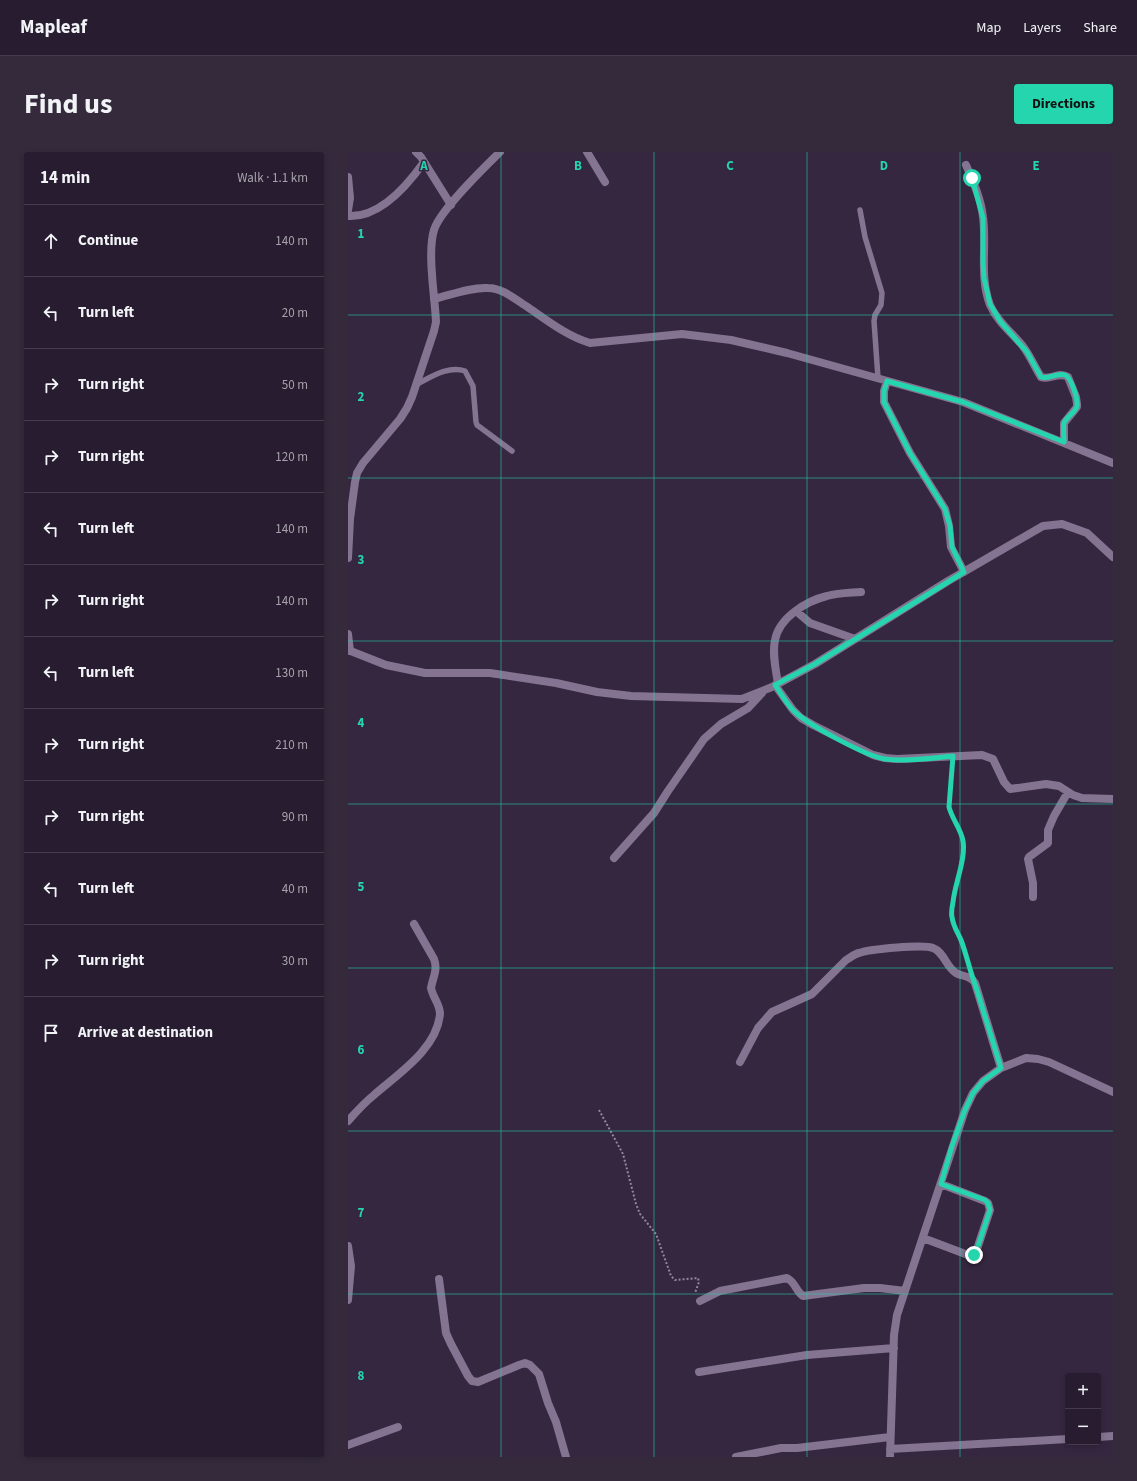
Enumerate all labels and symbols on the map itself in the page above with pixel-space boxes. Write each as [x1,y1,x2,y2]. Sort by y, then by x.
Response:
text: A [419,157,428,175]
text: B [574,157,582,175]
text: C [726,157,734,175]
text: D [880,157,888,175]
text: E [1032,157,1040,175]
route start [963,169,981,187]
text: 1 [358,225,365,243]
text: 2 [358,388,365,406]
text: 3 [358,551,365,569]
text: 4 [358,714,365,732]
text: 5 [358,878,365,896]
text: 6 [358,1041,365,1059]
text: 7 [358,1204,365,1222]
route end [965,1246,983,1264]
text: 8 [358,1367,365,1385]

